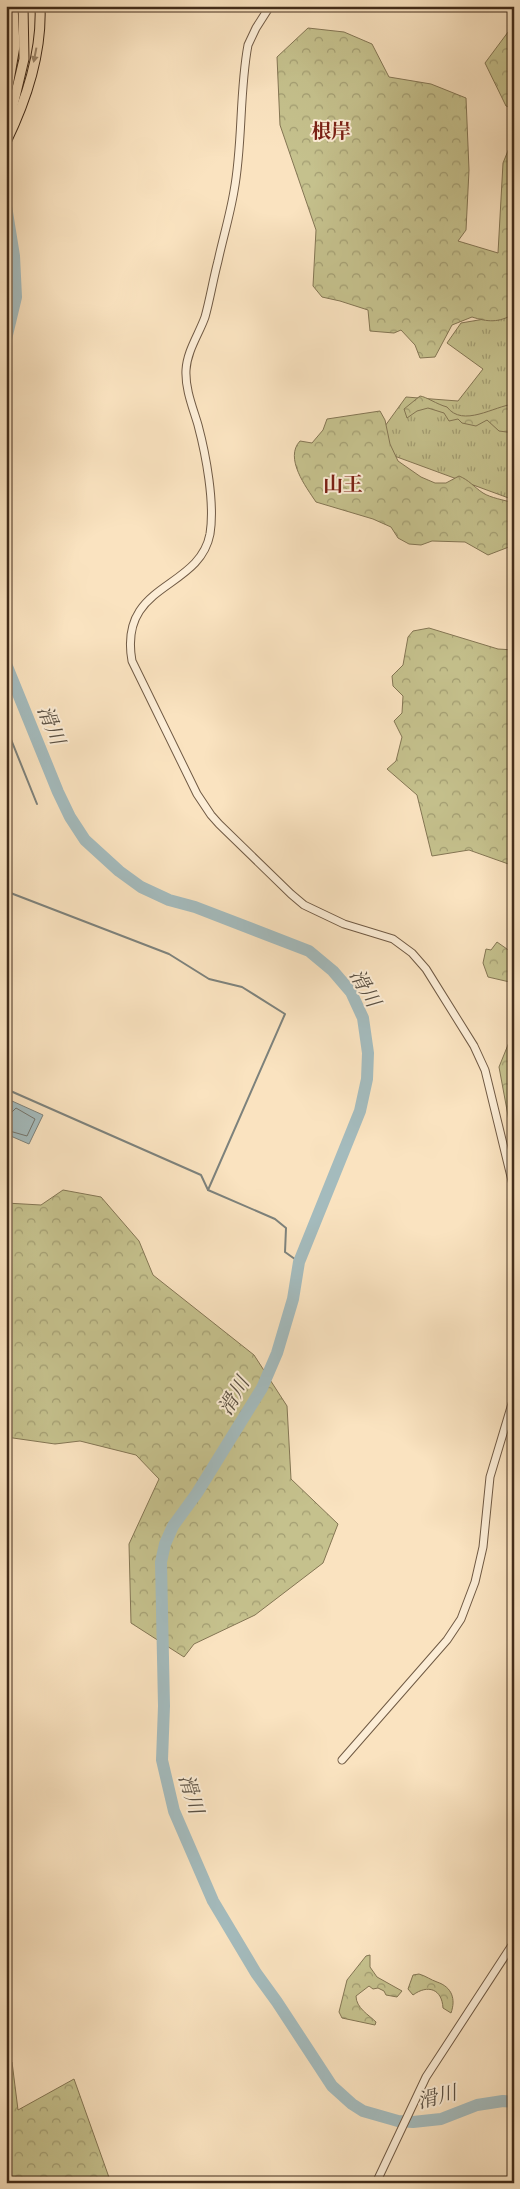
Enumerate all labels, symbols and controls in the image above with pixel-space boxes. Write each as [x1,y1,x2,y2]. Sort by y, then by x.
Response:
one-way arrow [31,47,39,63]
district label: 根岸 [311,118,351,145]
district label: 山王 [323,471,363,498]
water label: 滑川 [31,701,72,750]
water label: 滑川 [343,964,388,1014]
water label: 滑川 [212,1370,257,1420]
water label: 滑川 [172,1771,210,1819]
water label: 滑川 [414,2079,462,2115]

